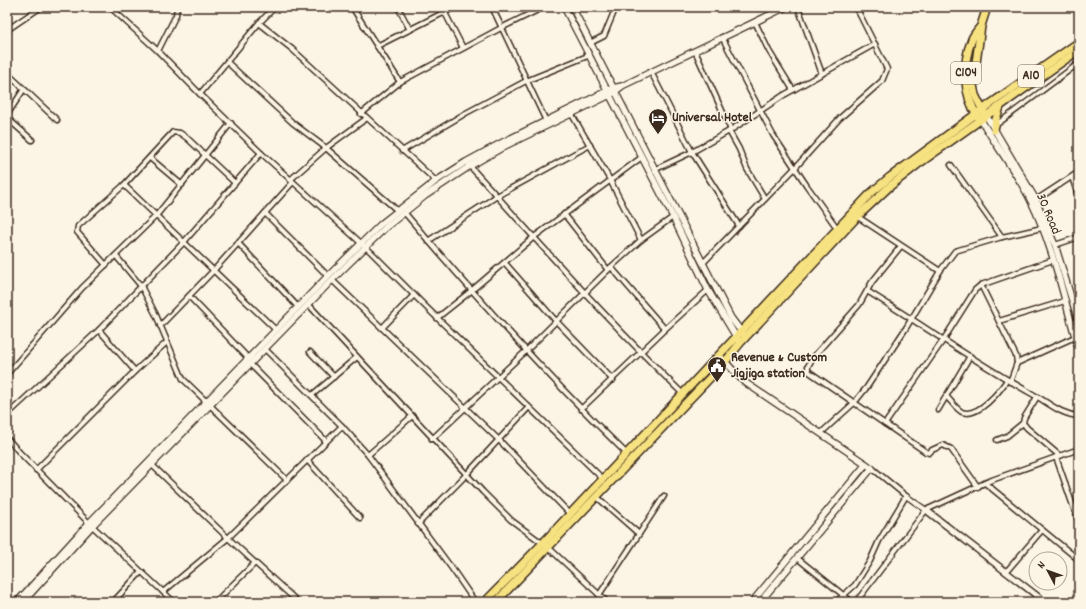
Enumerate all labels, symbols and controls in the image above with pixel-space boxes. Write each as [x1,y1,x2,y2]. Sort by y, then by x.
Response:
road number: C104 [951,62,981,84]
road number: A10 [1018,65,1044,87]
hotel icon: Universal Hotel [647,107,669,135]
place label: Universal Hotel [672,108,753,128]
street label: 30 Road [1030,190,1066,238]
place label: Revenue & Custom Jigjiga station [731,348,827,384]
public building icon: Revenue & Custom Jigjiga station [706,355,728,383]
north arrow [1028,551,1068,591]
text: N [1034,558,1050,573]

